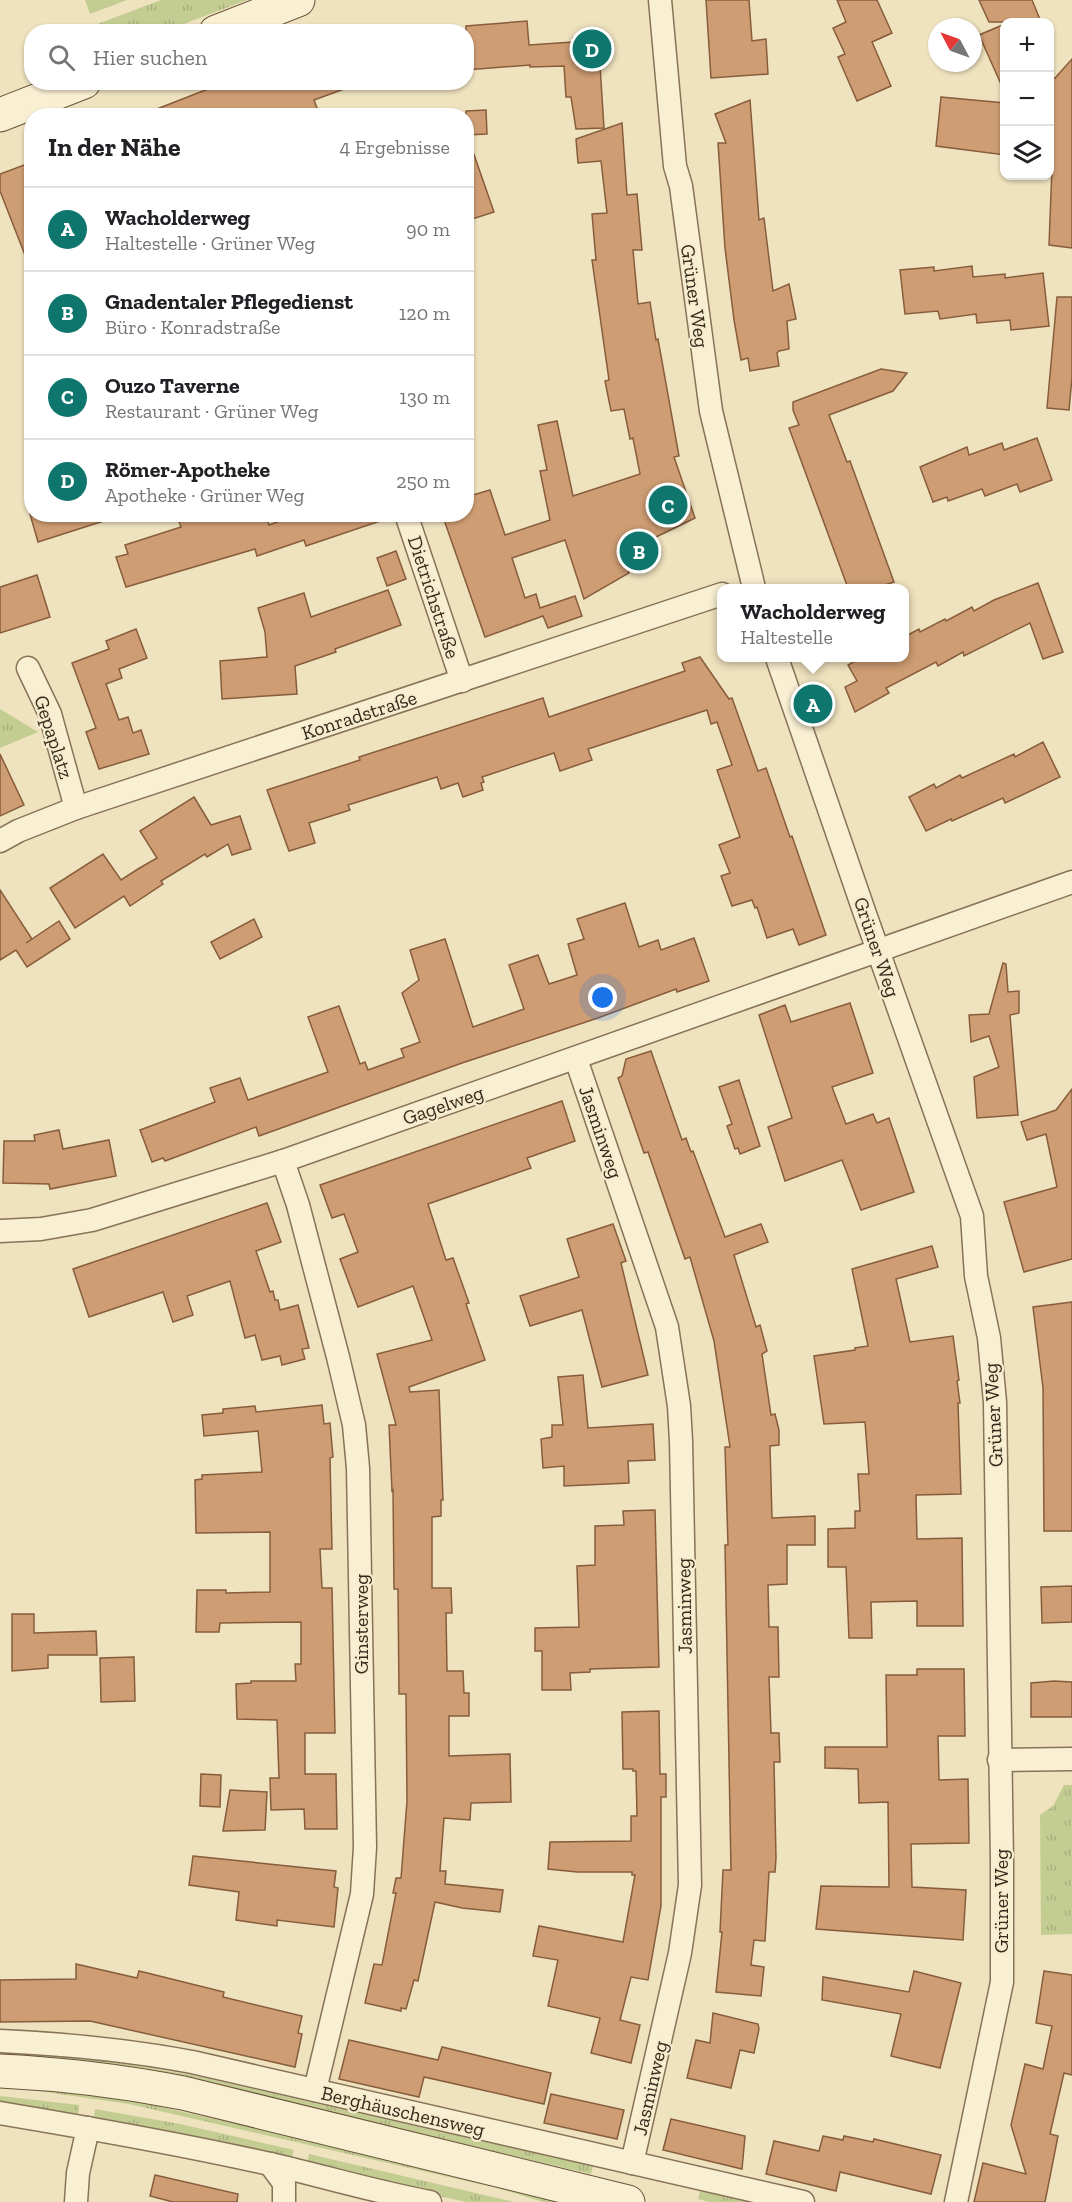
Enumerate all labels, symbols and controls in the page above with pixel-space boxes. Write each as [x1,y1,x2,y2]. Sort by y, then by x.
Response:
north arrow [928,18,982,72]
map controls [1000,18,1054,180]
button: + [1000,18,1054,72]
search box [24,24,474,90]
pin: D [572,26,612,72]
icon: search [45,41,78,74]
text: Hier suchen [93,44,207,71]
button: − [1000,72,1054,126]
button: layers [1000,126,1054,180]
text: In der Nähe [48,131,180,163]
text: 4 Ergebnisse [340,135,450,159]
text: Wacholderweg [105,204,250,231]
text: A [61,217,74,241]
text: 90 m [406,217,450,241]
text: Haltestelle · Grüner Weg [105,231,315,255]
street label: Grüner Weg [676,243,714,349]
text: Gnadentaler Pflegedienst [105,288,353,315]
text: B [61,301,74,325]
text: 120 m [399,301,450,325]
text: Büro · Konradstraße [105,315,280,339]
text: Ouzo Taverne [105,372,240,399]
text: C [61,385,74,409]
text: 130 m [399,385,450,409]
text: Restaurant · Grüner Weg [105,399,318,423]
text: Römer-Apotheke [105,456,270,483]
text: D [61,469,74,493]
text: 250 m [396,469,450,493]
pin: C [648,482,688,528]
text: Apotheke · Grüner Weg [105,483,304,507]
pin: B [620,528,658,574]
street label: Dietrichstraße [403,533,465,661]
popup [717,584,909,662]
text: Wacholderweg [740,598,886,625]
text: Haltestelle [740,625,833,649]
pin: A [794,682,832,726]
street label: Konradstraße [298,685,420,745]
street label: Gepaplatz [29,692,79,782]
street label: Grüner Weg [849,894,905,1000]
your location [588,983,617,1012]
street label: Gagelweg [399,1080,487,1130]
street label: Jasminweg [574,1083,628,1182]
street label: Grüner Weg [978,1362,1008,1468]
street label: Jasminweg [671,1558,697,1654]
street label: Ginsterweg [349,1574,373,1674]
street label: Grüner Weg [989,1849,1013,1953]
street label: Jasminweg [627,2038,673,2138]
street label: Berghäuschensweg [319,2081,487,2142]

